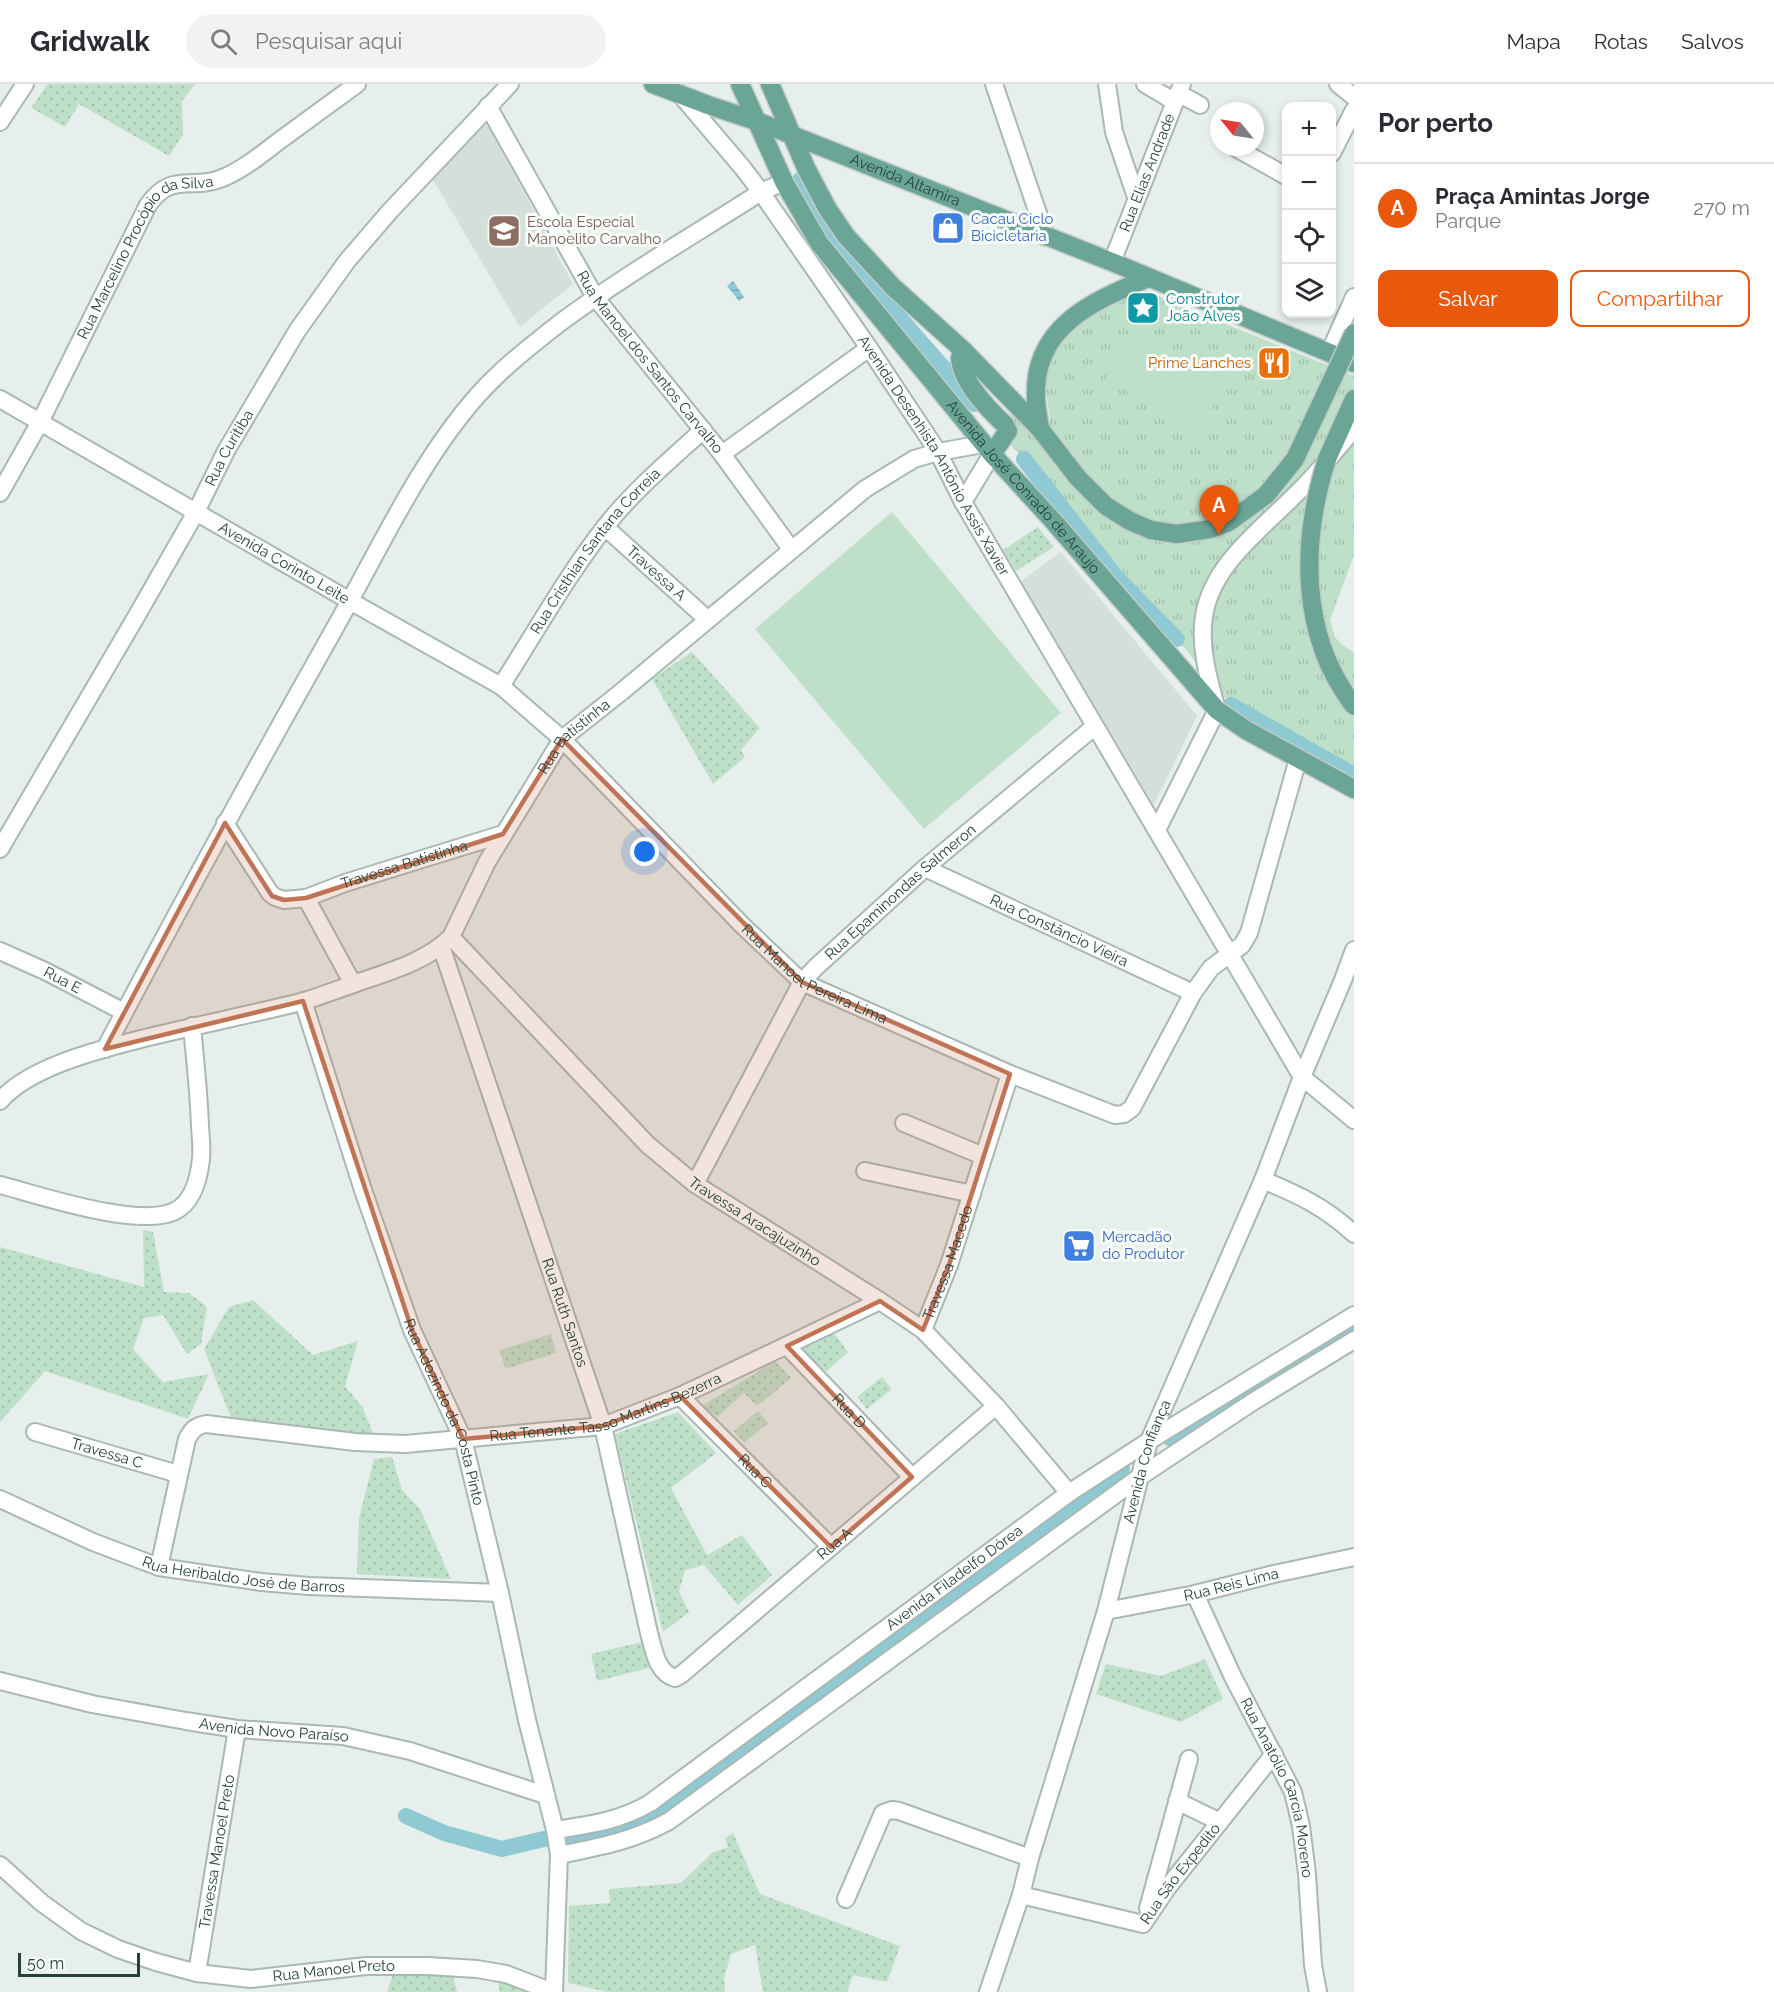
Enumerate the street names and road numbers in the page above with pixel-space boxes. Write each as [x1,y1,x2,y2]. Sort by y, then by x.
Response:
street label: Rua Elias Andrade [1116,111,1179,234]
street label: Avenida Altamira [848,150,963,210]
street label: Rua Marcelino Procópio da Silva [74,172,215,342]
street label: Rua Manoel dos Santos Carvalho [573,268,727,457]
street label: Avenida Desenhista Antônio Assis Xavier [854,332,1014,580]
street label: Avenida José Conrado de Araujo [943,396,1104,578]
street label: Rua Curitiba [201,407,257,489]
street label: Rua Cristhian Santana Correia [527,464,664,637]
street label: Avenida Corinto Leite [215,518,353,608]
street label: Travessa A [623,542,690,605]
street label: Rua Batistinha [534,695,614,777]
street label: Rua Epaminondas Salmeron [821,820,980,964]
street label: Travessa Batistinha [339,837,470,893]
street label: Rua Constâncio Vieira [987,891,1131,971]
street label: Rua Manoel Pereira Lima [738,920,890,1028]
street label: Rua E [41,963,84,997]
street label: Travessa Aracajuzinho [685,1173,824,1270]
street label: Travessa Macedo [919,1203,977,1322]
street label: Rua Ruth Santos [538,1256,591,1370]
street label: Rua Adozindo da Costa Pinto [400,1316,488,1507]
street label: Rua Tenente Tasso Martins Bezerra [489,1369,724,1445]
street label: Rua D [828,1390,870,1432]
street label: Avenida Confiança [1120,1397,1175,1525]
street label: Travessa C [69,1434,145,1472]
street label: Rua C [734,1450,776,1492]
street label: Avenida Filadelfo Dórea [882,1521,1026,1634]
street label: Rua A [814,1524,856,1564]
street label: Rua Heribaldo José de Barros [140,1552,345,1596]
street label: Rua Reis Lima [1182,1564,1280,1605]
street label: Rua Anatólio Garcia Moreno [1236,1695,1316,1879]
street label: Avenida Novo Paraíso [198,1714,351,1746]
street label: Travessa Manoel Preto [195,1773,238,1930]
street label: Rua São Expedito [1136,1820,1224,1928]
street label: Rua Manoel Preto [272,1957,395,1985]

